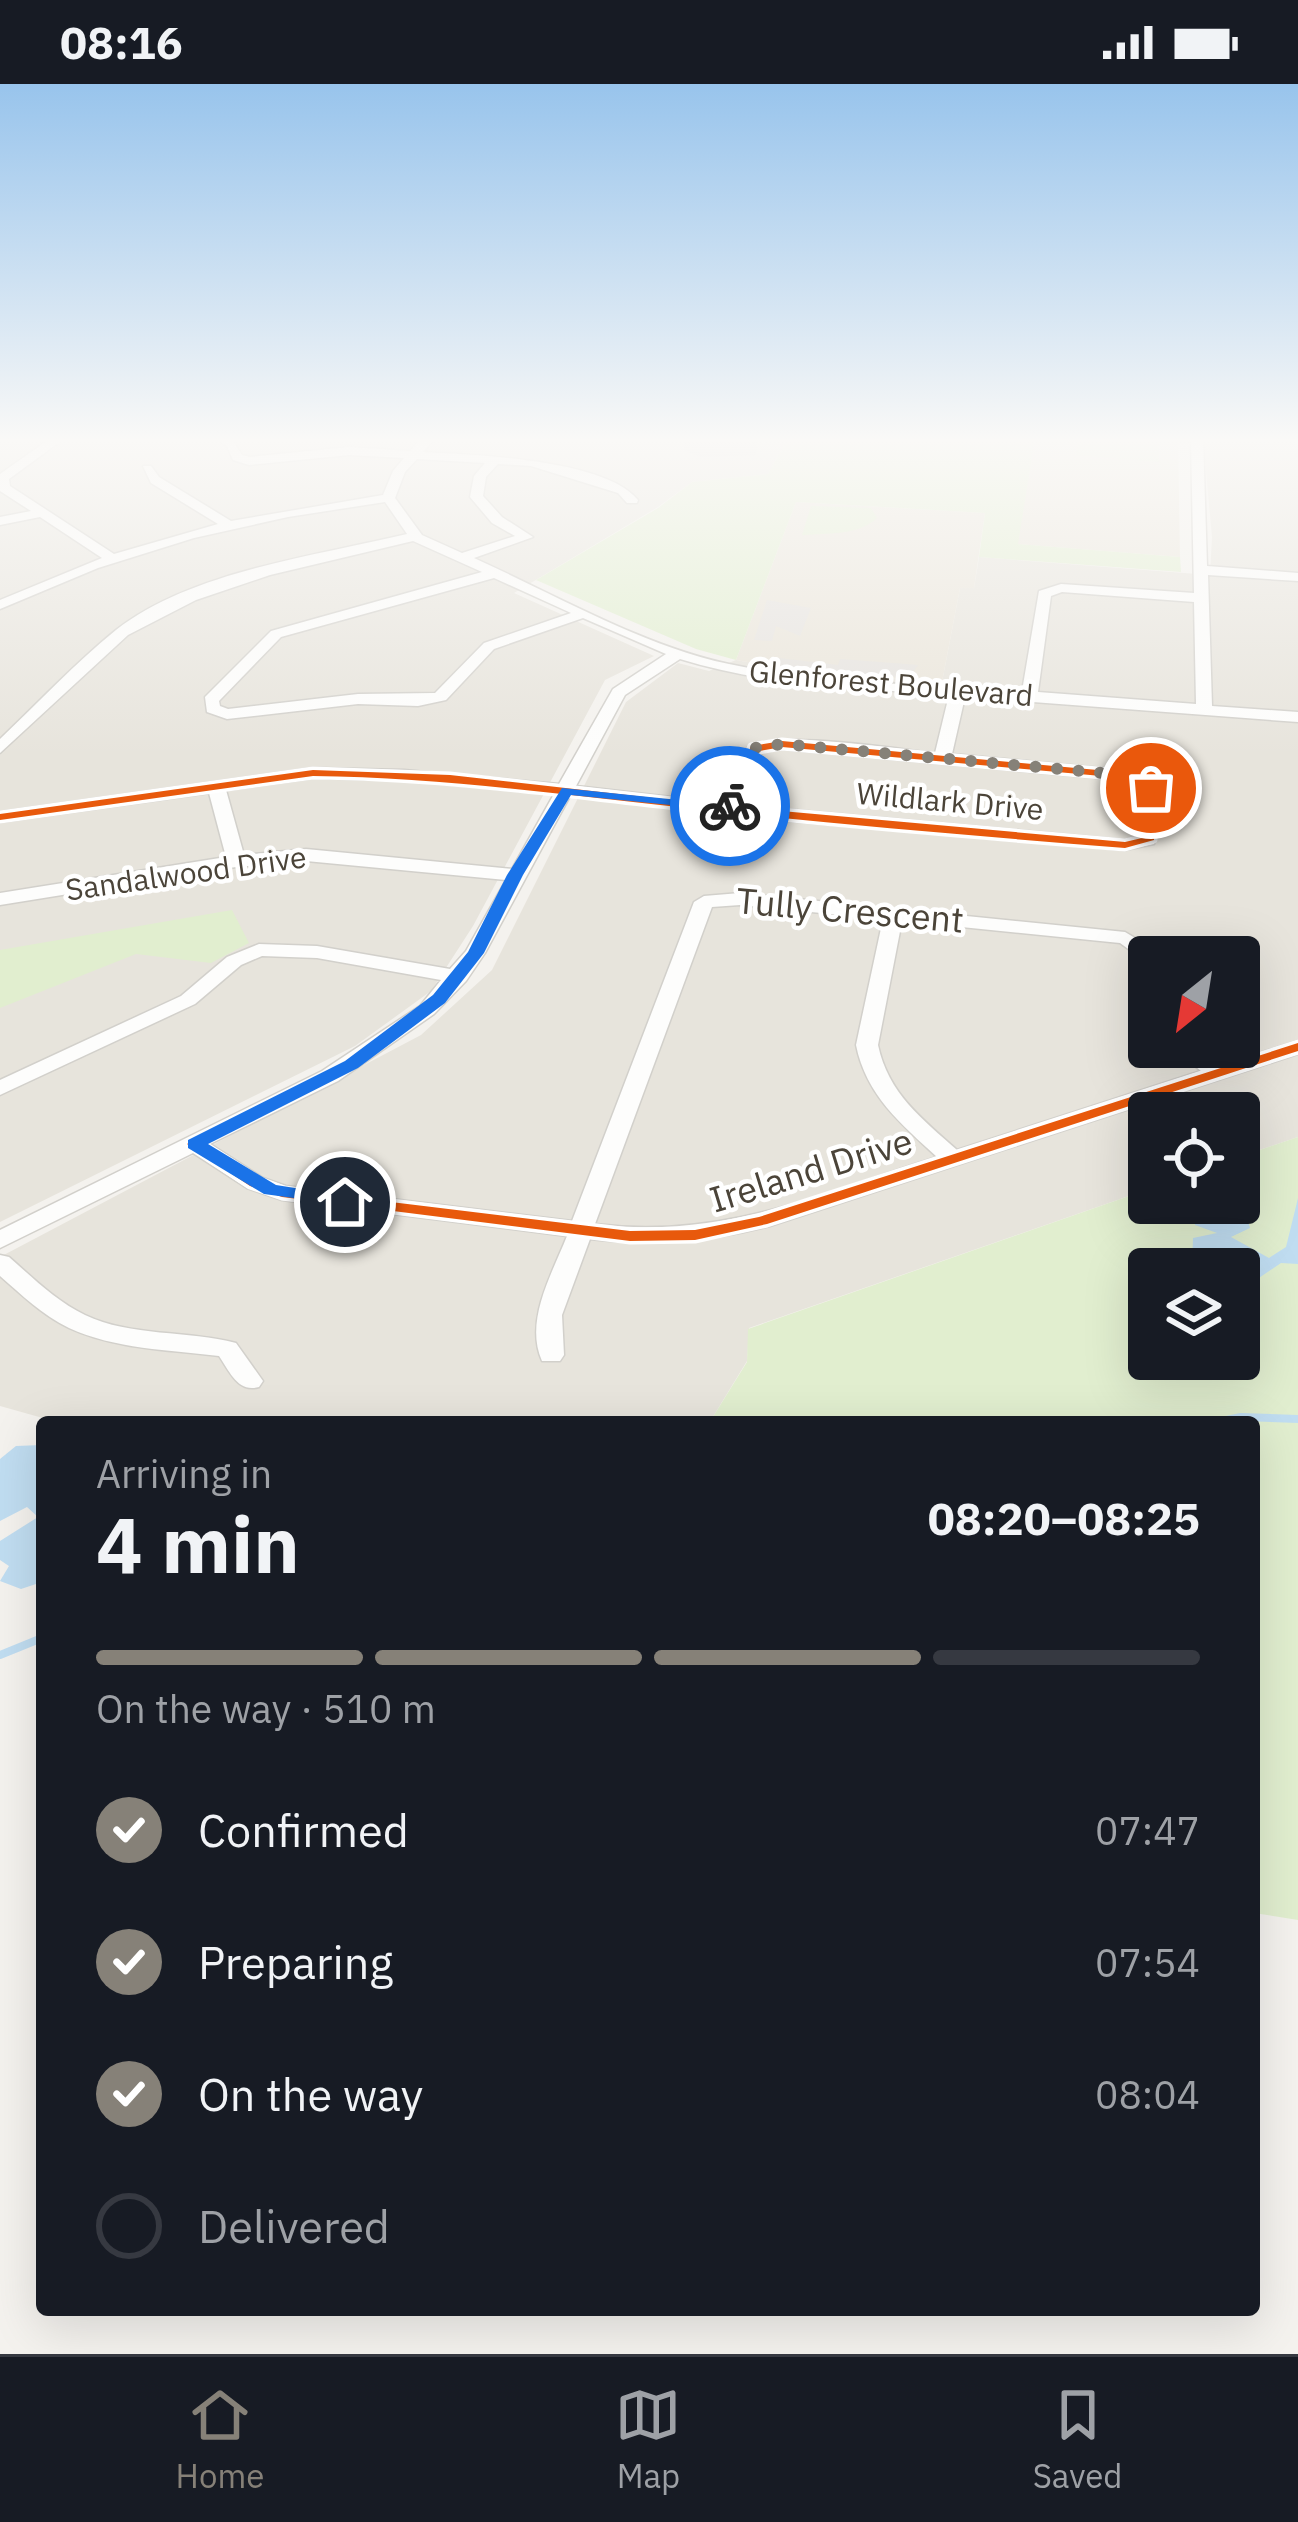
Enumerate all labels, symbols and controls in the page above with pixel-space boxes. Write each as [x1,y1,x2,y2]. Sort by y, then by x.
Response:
text: 08:16 [60,13,183,71]
street label: Glenforest Boulevard [748,651,1035,714]
pin [1100,737,1202,839]
courier [670,746,790,866]
icon: bag [1118,755,1184,821]
icon: bike [697,773,763,839]
street label: Wildlark Drive [855,773,1045,828]
street label: Sandalwood Drive [63,836,309,909]
street label: Tully Crescent [734,876,966,943]
north arrow [1128,936,1260,1068]
map controls [1128,936,1260,1380]
button: locate [1128,1092,1260,1224]
street label: Ireland Drive [704,1116,918,1223]
pin [294,1151,396,1253]
icon: home [312,1169,378,1235]
button: layers [1128,1248,1260,1380]
text: Arriving in [96,1448,272,1499]
text: 08:20–08:25 [928,1489,1200,1547]
text: 4 min [96,1493,300,1594]
text: On the way · 510 m [96,1683,436,1734]
icon: check [96,1797,162,1863]
text: Confirmed [198,1801,409,1859]
text: 07:47 [1095,1805,1200,1856]
icon: check [96,1929,162,1995]
text: Preparing [198,1933,393,1991]
text: 07:54 [1095,1937,1200,1988]
icon: check [96,2061,162,2127]
text: On the way [198,2065,423,2123]
text: 08:04 [1095,2069,1200,2120]
text: Delivered [198,2197,390,2255]
tab: Home [176,2382,264,2497]
tab: Map [615,2382,681,2497]
tab: Saved [1033,2382,1122,2497]

